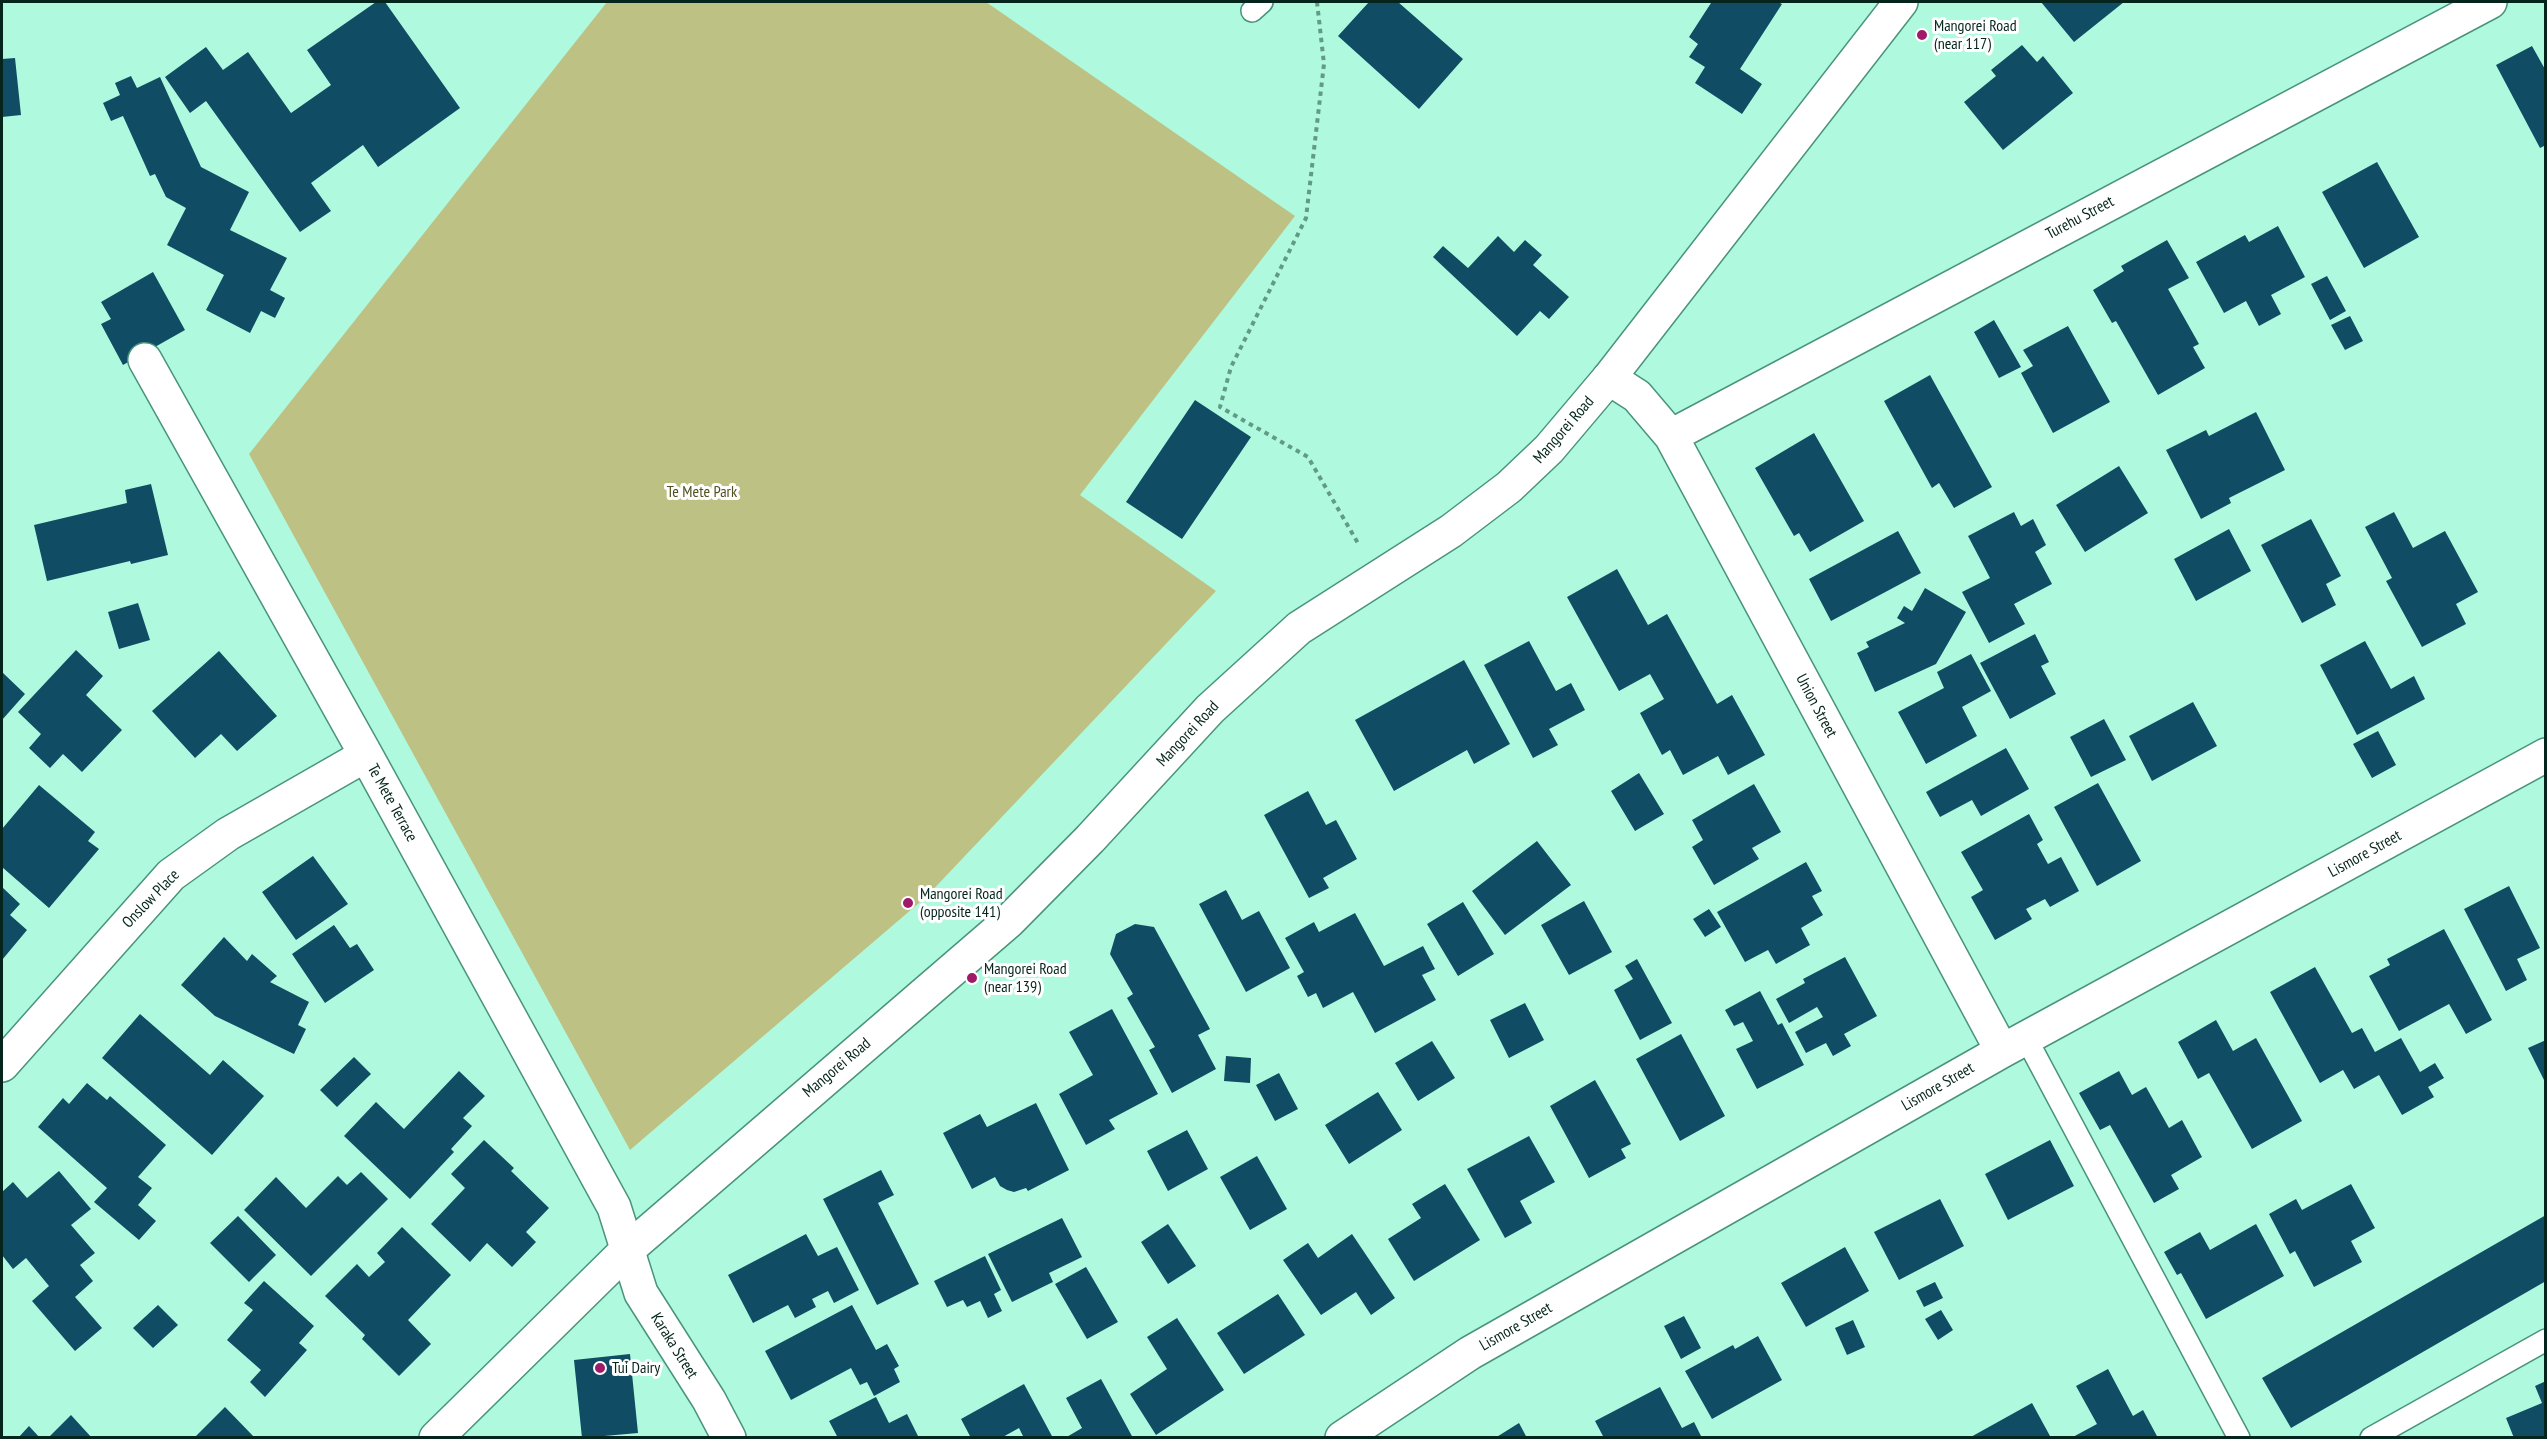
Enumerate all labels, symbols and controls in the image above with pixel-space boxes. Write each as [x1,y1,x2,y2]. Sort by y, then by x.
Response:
place label: Mangorei Road (near 117) [1934,16,2017,54]
marker: Mangorei Road (near 117) [1915,28,1929,42]
street label: Turehu Street [2043,192,2117,244]
street label: Mangorei Road [1530,393,1598,467]
park label: Te Mete Park [667,482,737,502]
street label: Union Street [1791,671,1841,741]
street label: Mangorei Road [1153,697,1223,771]
street label: Te Mete Terrace [363,761,421,845]
street label: Lismore Street [2325,826,2405,882]
street label: Onslow Place [118,866,184,932]
place label: Mangorei Road (opposite 141) [920,884,1003,922]
marker: Mangorei Road (opposite 141) [901,896,915,910]
place label: Mangorei Road (near 139) [984,959,1067,997]
marker: Mangorei Road (near 139) [965,971,979,985]
street label: Mangorei Road [799,1034,875,1102]
street label: Lismore Street [1898,1059,1978,1115]
street label: Lismore Street [1476,1299,1556,1355]
street label: Karaka Street [646,1310,702,1382]
place label: Tui Dairy [612,1358,660,1378]
marker: Tui Dairy [593,1361,607,1375]

